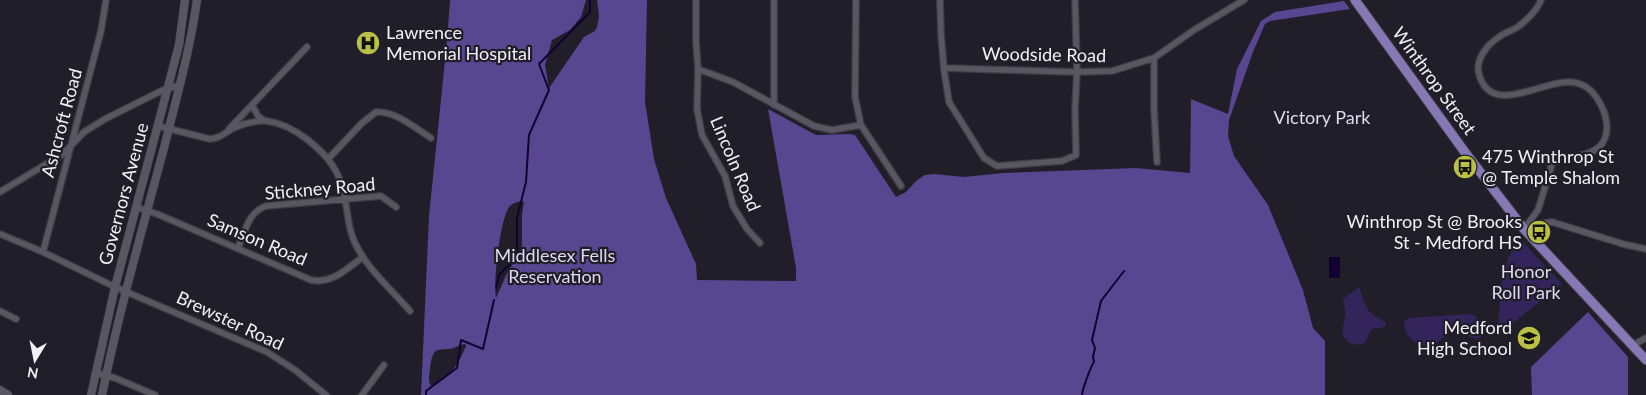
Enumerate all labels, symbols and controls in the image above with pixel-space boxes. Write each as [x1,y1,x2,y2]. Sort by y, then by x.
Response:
place label: Lawrence Memorial Hospital [386,21,531,64]
street label: Winthrop Street [1388,22,1482,139]
hospital icon: Lawrence Memorial Hospital [355,30,381,56]
street label: Woodside Road [982,42,1106,66]
street label: Ashcroft Road [36,66,86,180]
park label: Victory Park [1274,106,1371,128]
street label: Lincoln Road [706,113,766,214]
street label: Governors Avenue [93,120,153,267]
place label: 475 Winthrop St @ Temple Shalom [1482,145,1620,188]
bus stop icon: 475 Winthrop St @ Temple Shalom [1452,154,1478,180]
street label: Stickney Road [264,172,376,204]
street label: Samson Road [204,208,310,270]
place label: Winthrop St @ Brooks St - Medford HS [1347,210,1522,253]
bus stop icon: Winthrop St @ Brooks St - Medford HS [1526,219,1552,245]
park label: Middlesex Fells Reservation [495,244,616,287]
park label: Honor Roll Park [1491,260,1561,303]
street label: Brewster Road [173,286,287,354]
place label: Medford High School [1417,316,1512,359]
school or university icon: Medford High School [1516,325,1542,351]
north arrow [10,335,60,385]
text: N [26,364,39,383]

